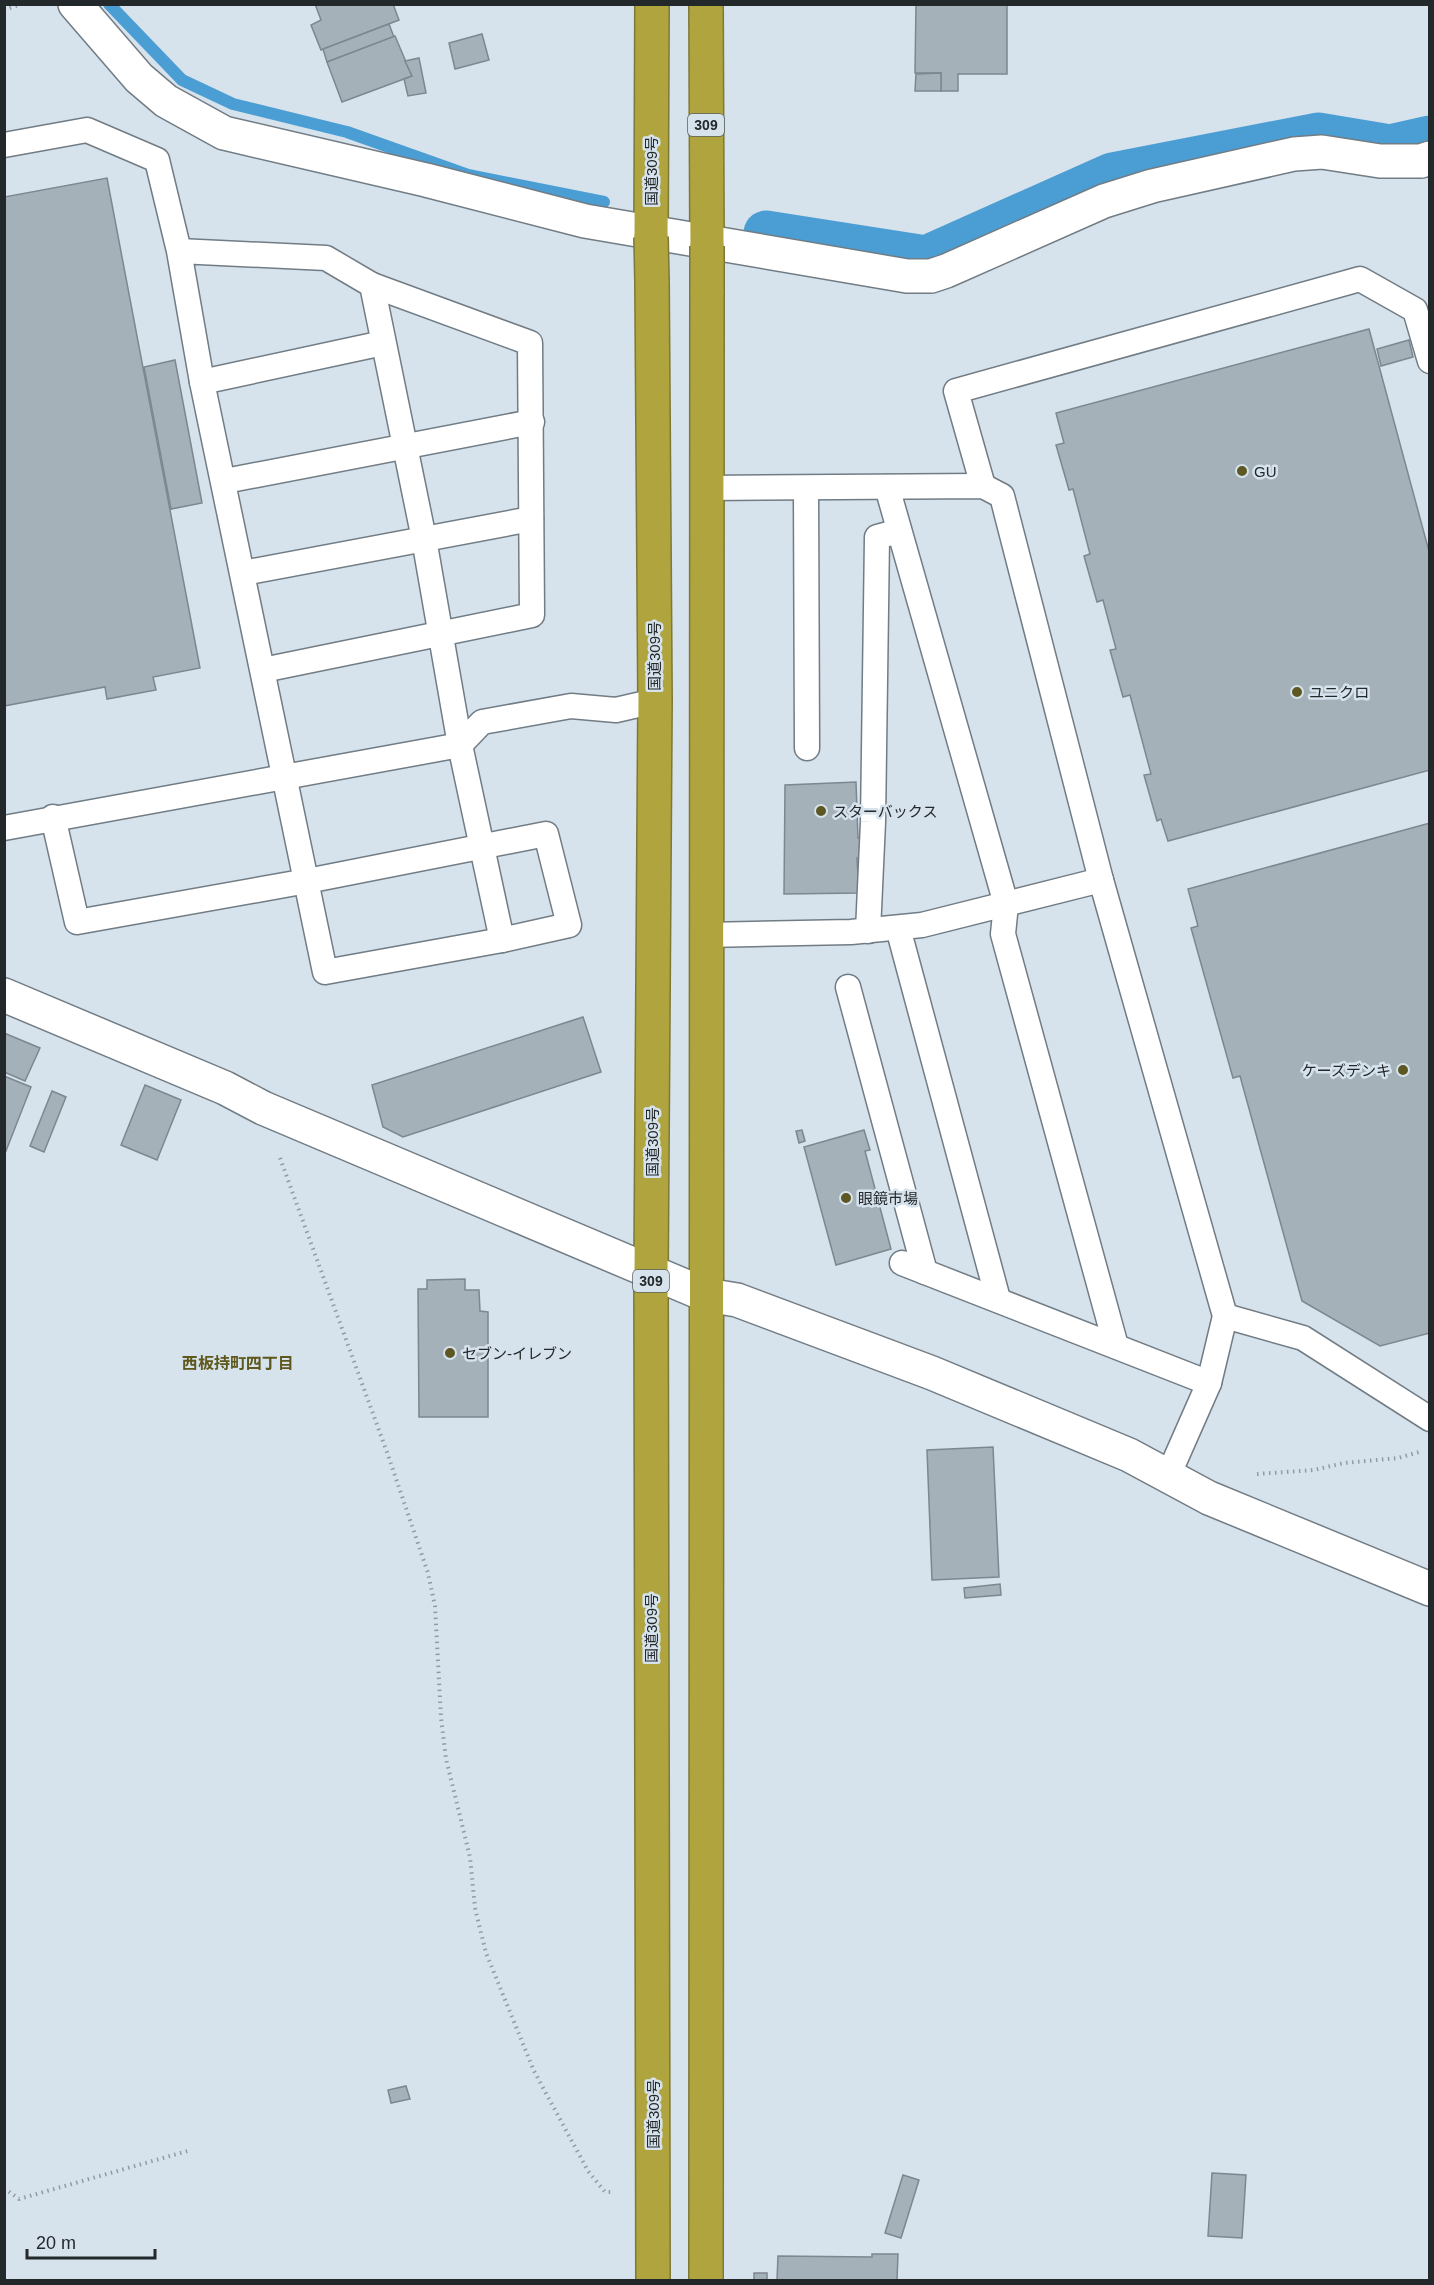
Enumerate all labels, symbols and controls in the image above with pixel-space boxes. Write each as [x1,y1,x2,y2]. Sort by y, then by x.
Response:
road number: 309 [688,114,724,136]
street label: 国道309号 [643,136,660,206]
place label: GU [1254,463,1277,480]
marker: GU [1235,464,1249,478]
street label: 国道309号 [646,621,663,691]
place label: ユニクロ [1309,684,1369,701]
marker: ユニクロ [1290,685,1304,699]
place label: スターバックス [833,803,937,820]
marker: スターバックス [814,804,828,818]
place label: ケーズデンキ [1302,1062,1391,1079]
marker: ケーズデンキ [1396,1063,1410,1077]
street label: 国道309号 [644,1107,661,1177]
place label: 眼鏡市場 [858,1190,918,1207]
marker: 眼鏡市場 [839,1191,853,1205]
road number: 309 [633,1270,669,1292]
place label: セブン-イレブン [462,1345,572,1362]
marker: セブン-イレブン [443,1346,457,1360]
district label: 西板持町四丁目 [182,1354,294,1372]
street label: 国道309号 [643,1593,660,1663]
street label: 国道309号 [645,2079,662,2149]
scale bar [27,2222,154,2260]
text: 20 m [36,2233,76,2253]

